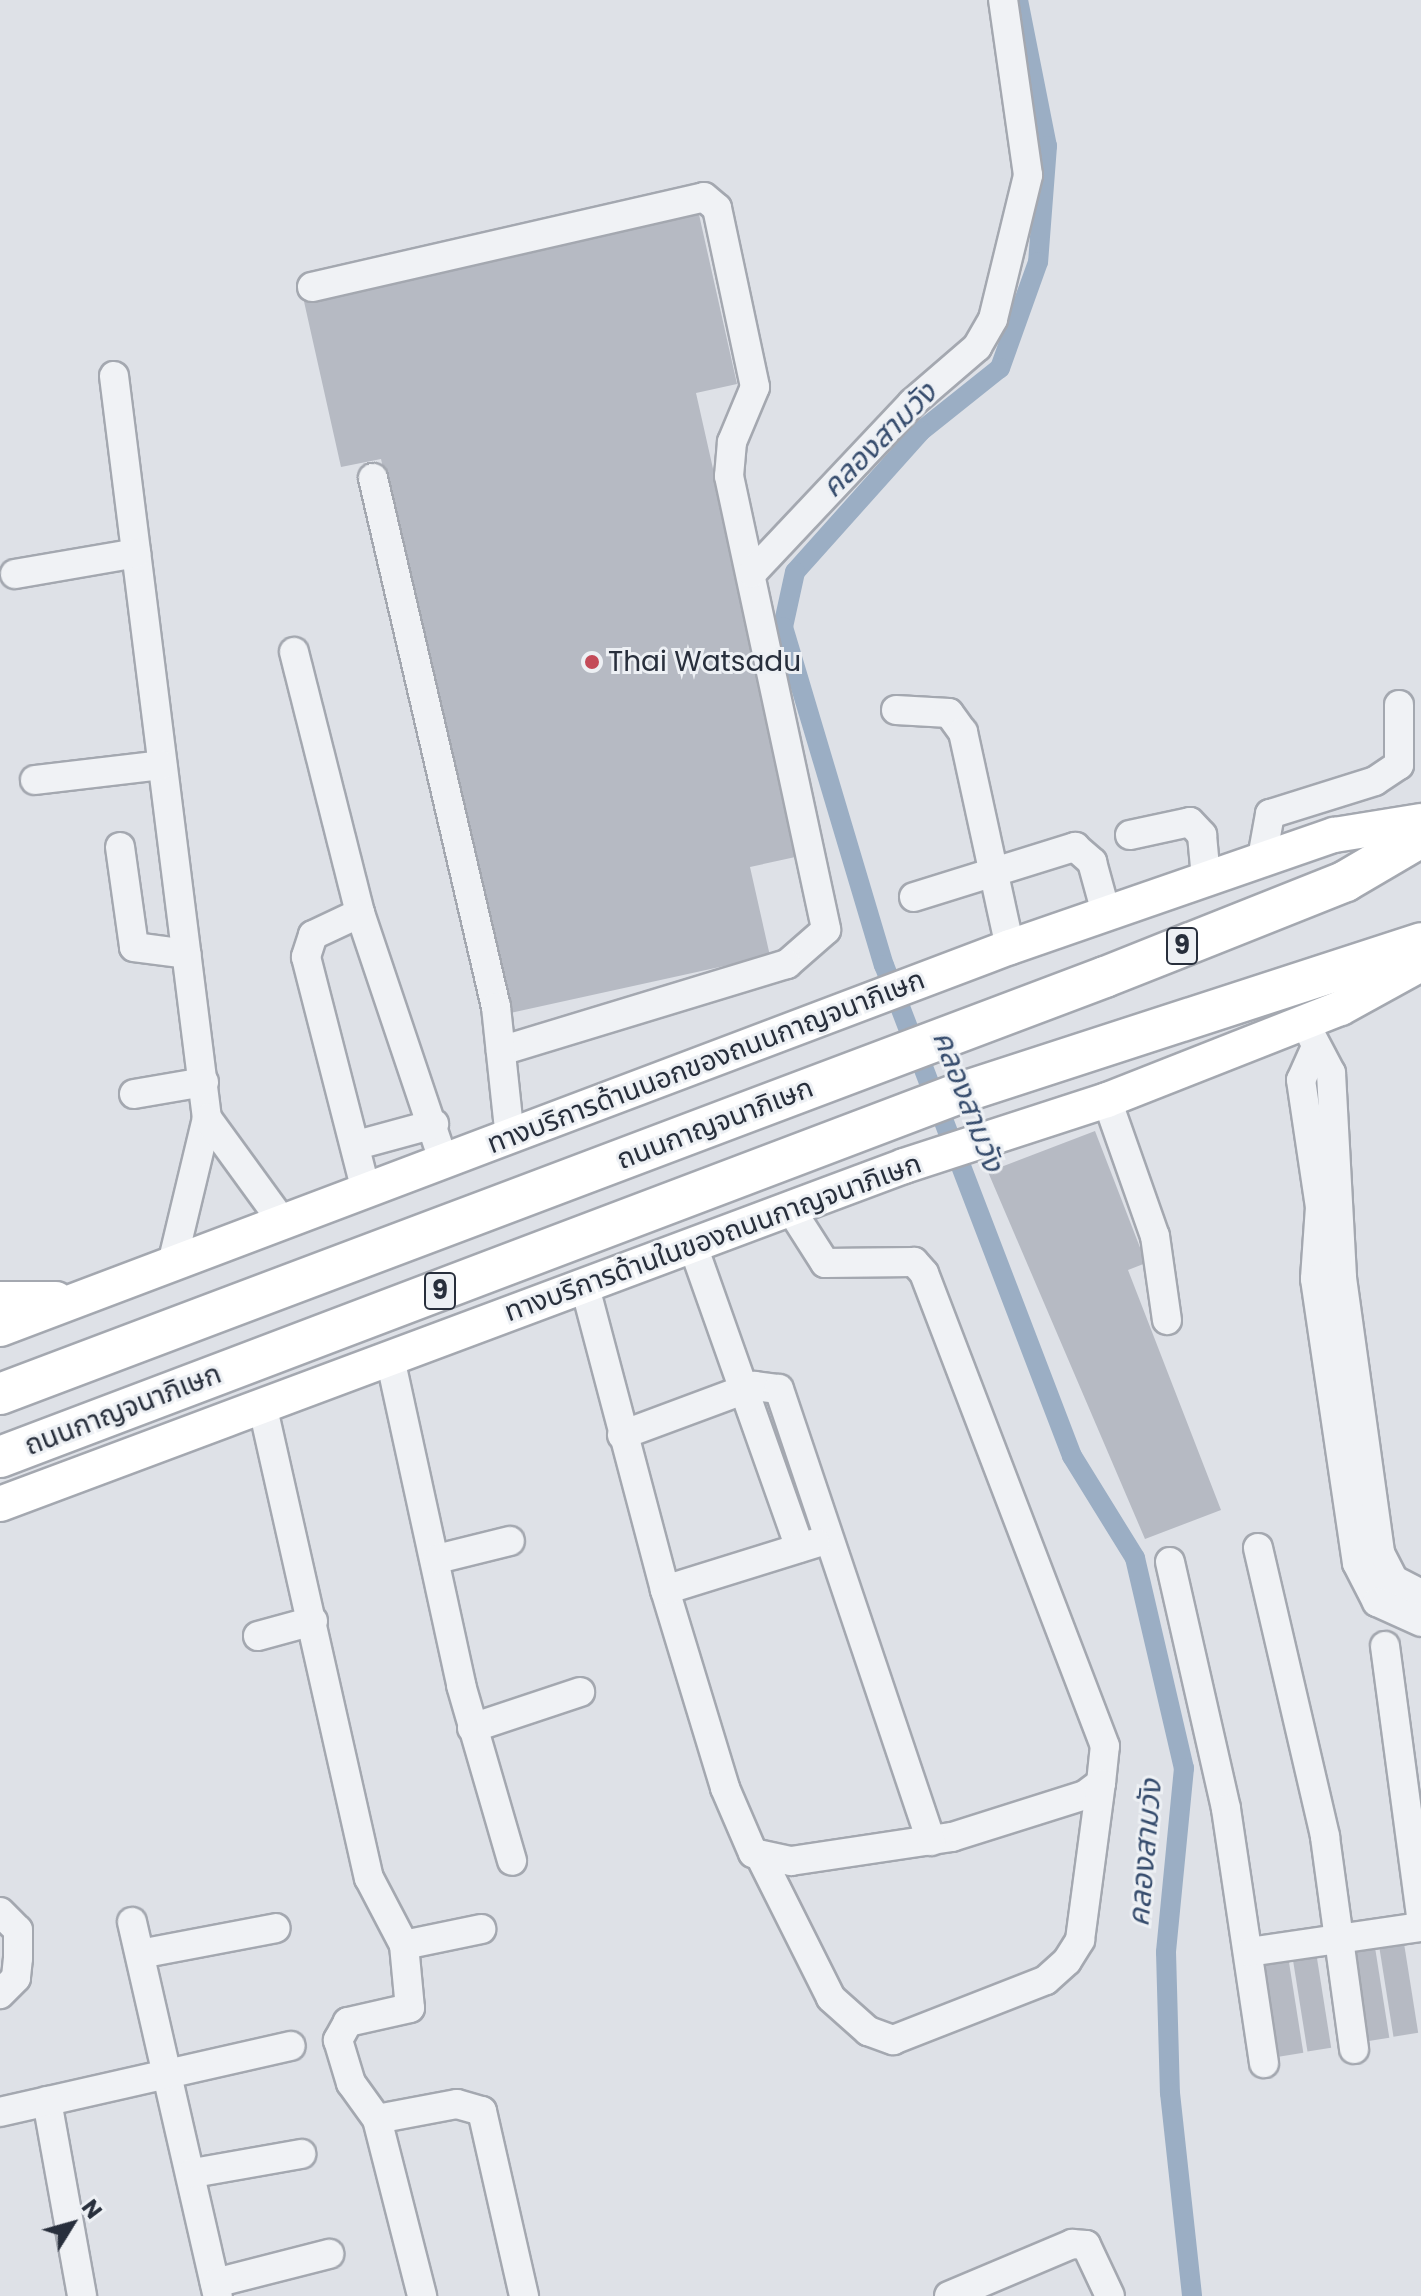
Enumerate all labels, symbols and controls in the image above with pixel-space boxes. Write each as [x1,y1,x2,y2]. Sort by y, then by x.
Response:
water label: คลองสามวัง [814,375,944,505]
place label: Thai Watsadu [608,645,801,679]
marker: Thai Watsadu [583,653,601,671]
road number: 9 [1166,924,1198,968]
street label: ทางบริการด้านนอกของถนนกาญจนาภิเษก [483,963,929,1161]
water label: คลองสามวัง [925,1026,1011,1176]
street label: ถนนกาญจนาภิเษก [612,1071,818,1177]
street label: ทางบริการด้านในของถนนกาญจนาภิเษก [500,1147,926,1329]
road number: 9 [424,1269,456,1313]
street label: ถนนกาญจนาภิเษก [20,1357,226,1463]
water label: คลองสามวัง [1121,1778,1169,1928]
north arrow [32,2184,112,2264]
text: N [74,2193,109,2225]

